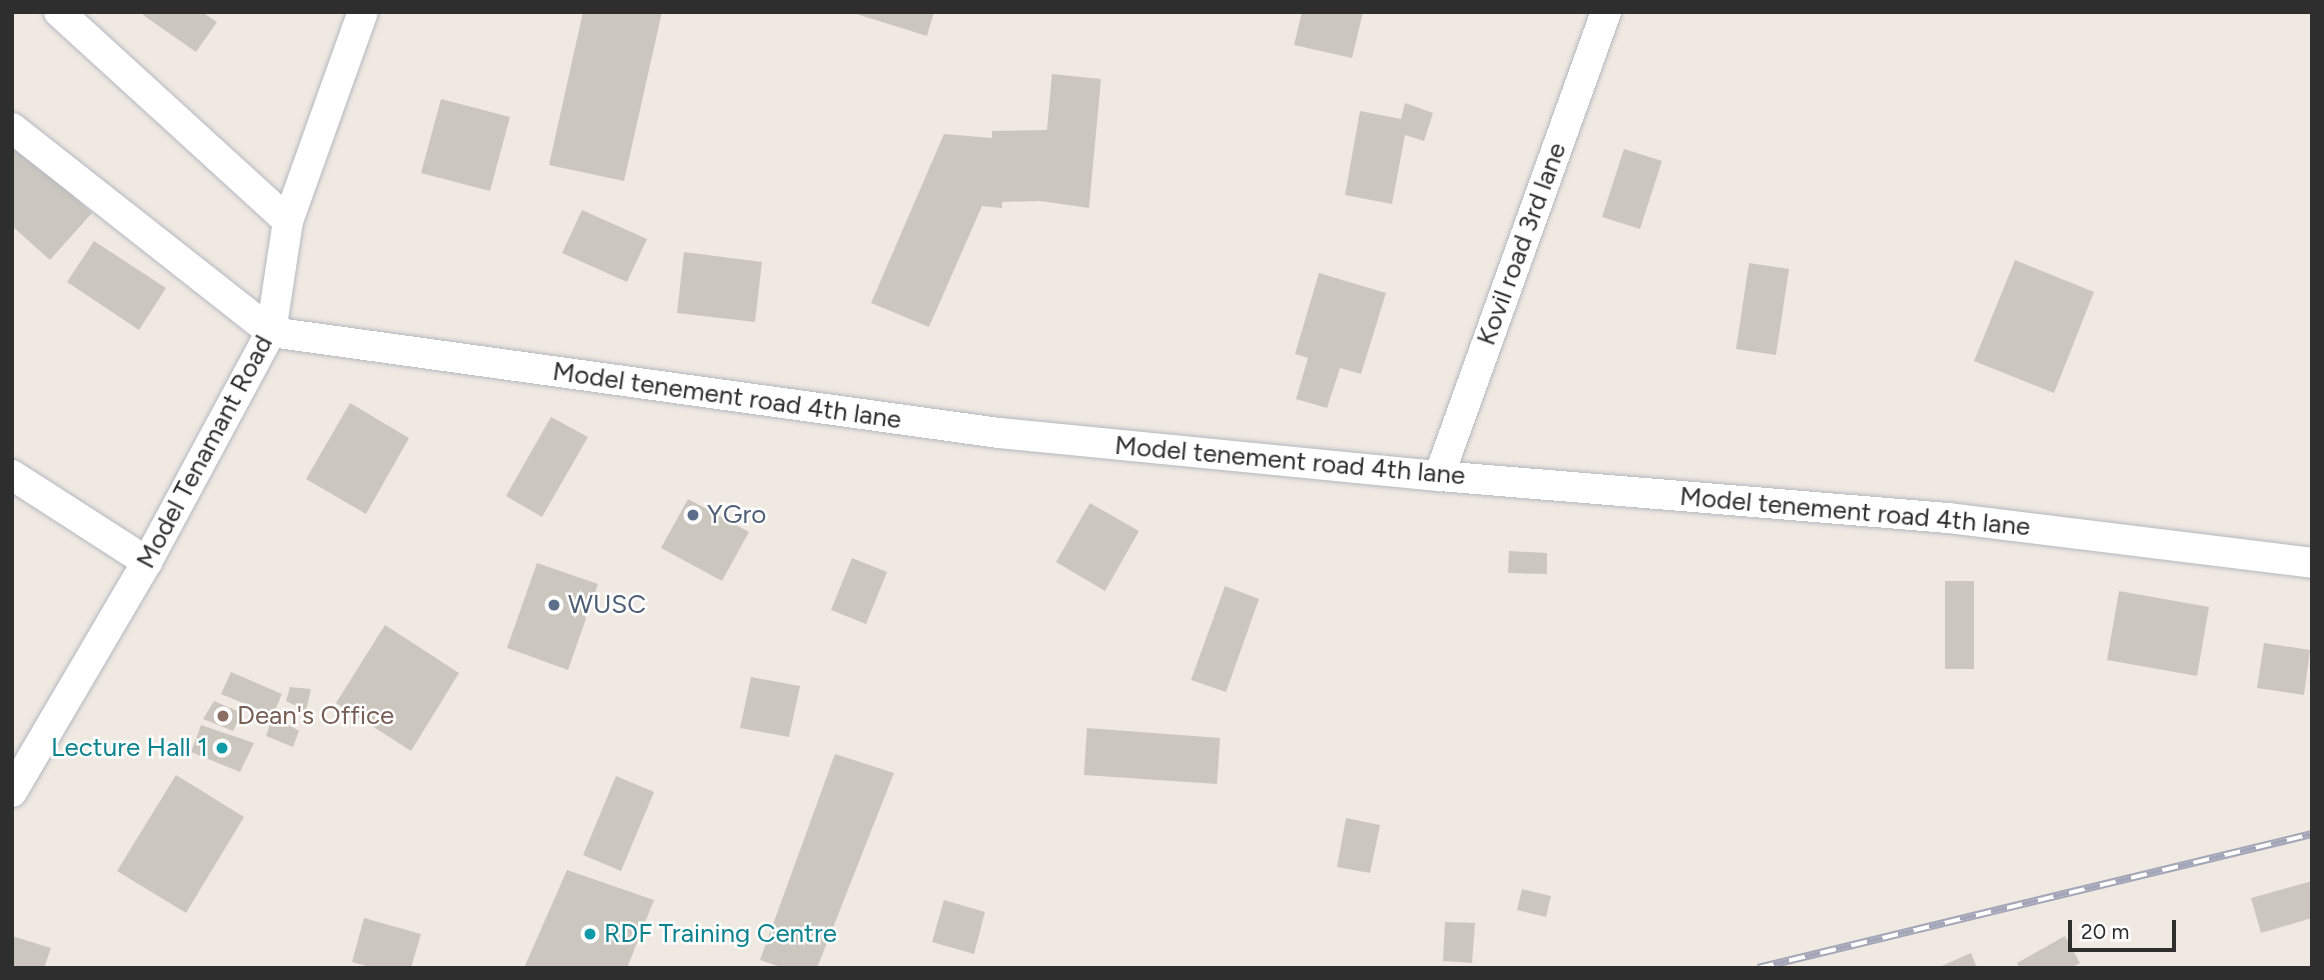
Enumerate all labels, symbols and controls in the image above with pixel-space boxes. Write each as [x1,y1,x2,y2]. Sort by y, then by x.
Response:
street label: Kovil road 3rd lane [1471,139,1573,349]
street label: Model Tenamant Road [130,330,280,574]
street label: Model tenement road 4th lane [551,356,903,436]
street label: Model tenement road 4th lane [1113,430,1467,492]
street label: Model tenement road 4th lane [1678,481,2032,543]
place label: YGro [707,499,766,531]
marker: YGro [685,507,701,523]
place label: WUSC [568,589,646,621]
marker: WUSC [546,597,562,613]
place label: Dean's Office [237,700,394,732]
marker: Dean's Office [215,708,231,724]
place label: Lecture Hall 1 [51,732,208,764]
marker: Lecture Hall 1 [214,740,230,756]
scale bar [2072,906,2180,950]
place label: RDF Training Centre [604,918,837,950]
text: 20 m [2081,919,2129,944]
marker: RDF Training Centre [582,926,598,942]

